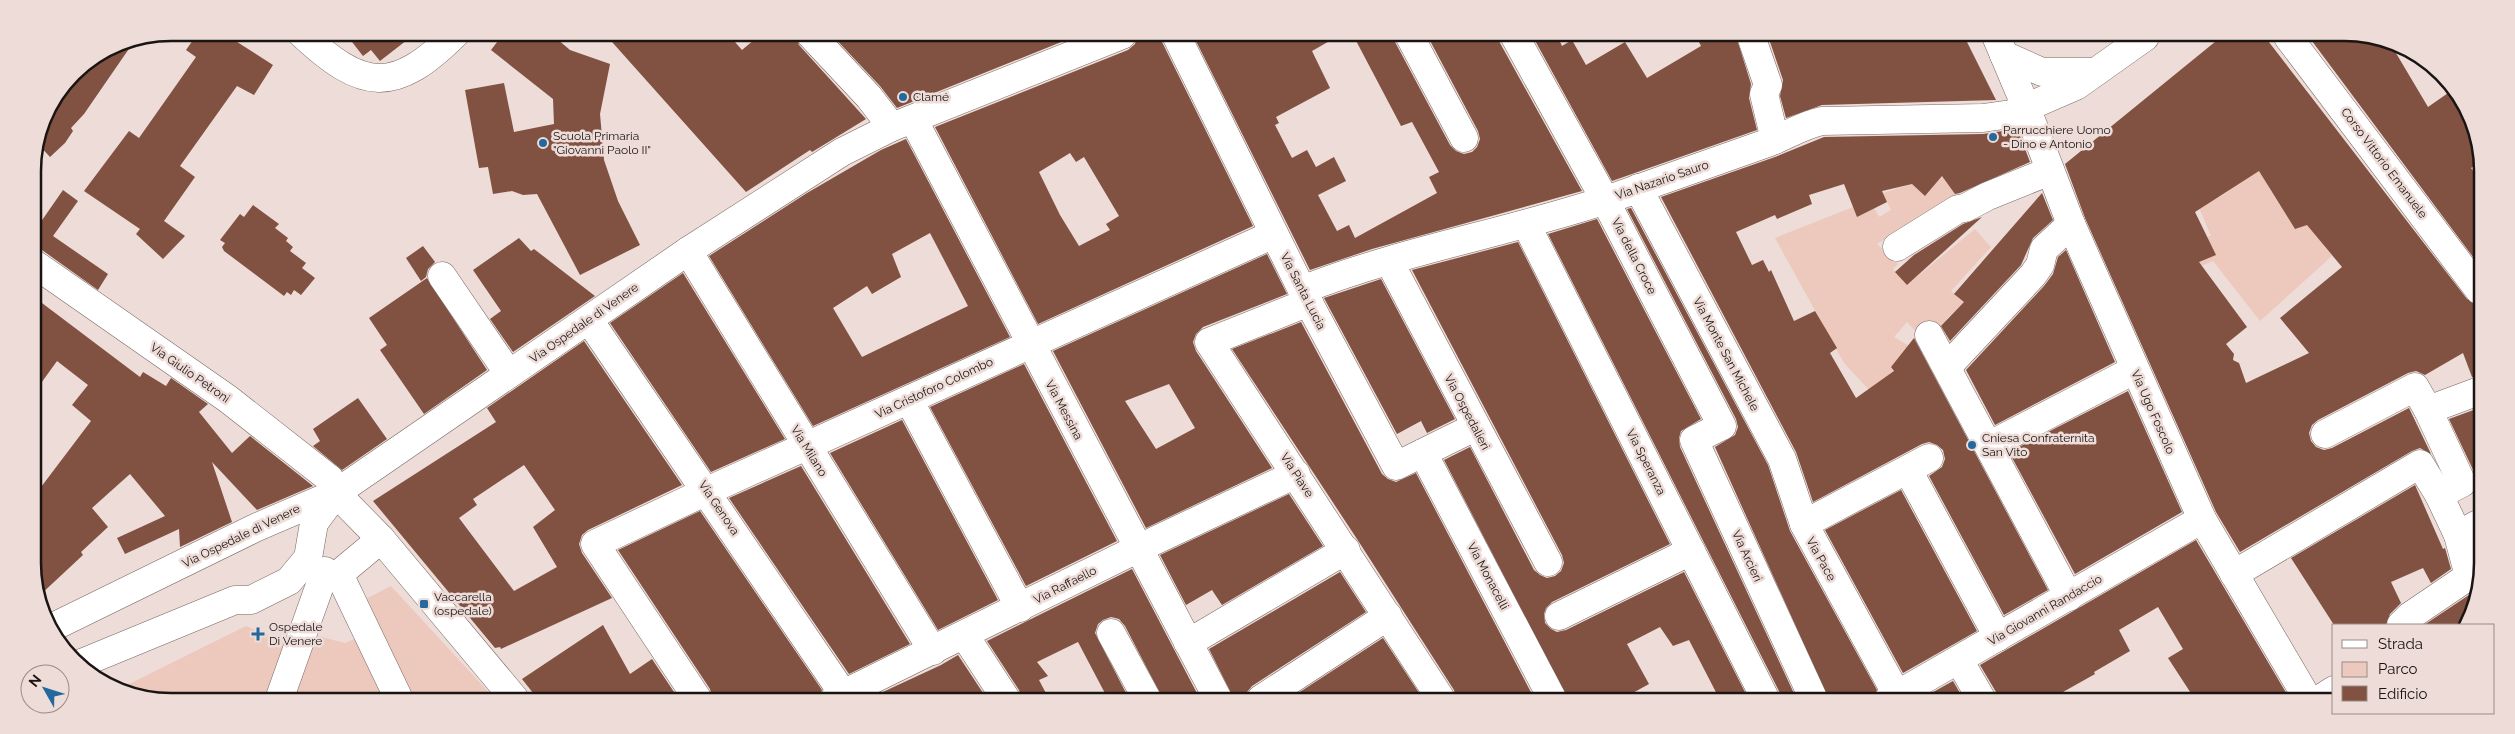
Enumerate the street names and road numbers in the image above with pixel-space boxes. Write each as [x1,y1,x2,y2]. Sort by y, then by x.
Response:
street label: Corso Vittorio Emanuele [2338,105,2430,221]
street label: Via Nazario Sauro [1614,157,1710,203]
street label: Via della Croce [1609,215,1659,297]
street label: Via Santa Lucia [1278,250,1328,332]
street label: Via Ospedale di Venere [527,280,641,366]
street label: Via Monte San Michele [1690,295,1762,413]
street label: Via Giulio Petroni [148,340,232,406]
street label: Via Cristoforo Colombo [873,354,995,422]
street label: Via Ugo Foscolo [2128,368,2178,456]
street label: Via Ospedalieri [1441,372,1493,452]
street label: Via Messina [1042,378,1086,442]
street label: Via Milano [788,423,830,479]
street label: Via Speranza [1623,427,1669,497]
street label: Via Piave [1278,450,1316,500]
street label: Via Genova [696,478,742,538]
street label: Via Ospedale di Venere [180,501,302,571]
street label: Via Arcieri [1729,528,1765,584]
street label: Via Pace [1803,535,1839,583]
street label: Via Monacelli [1464,540,1512,612]
street label: Via Raffaello [1031,563,1099,607]
street label: Via Giovanni Randaccio [1986,572,2104,648]

